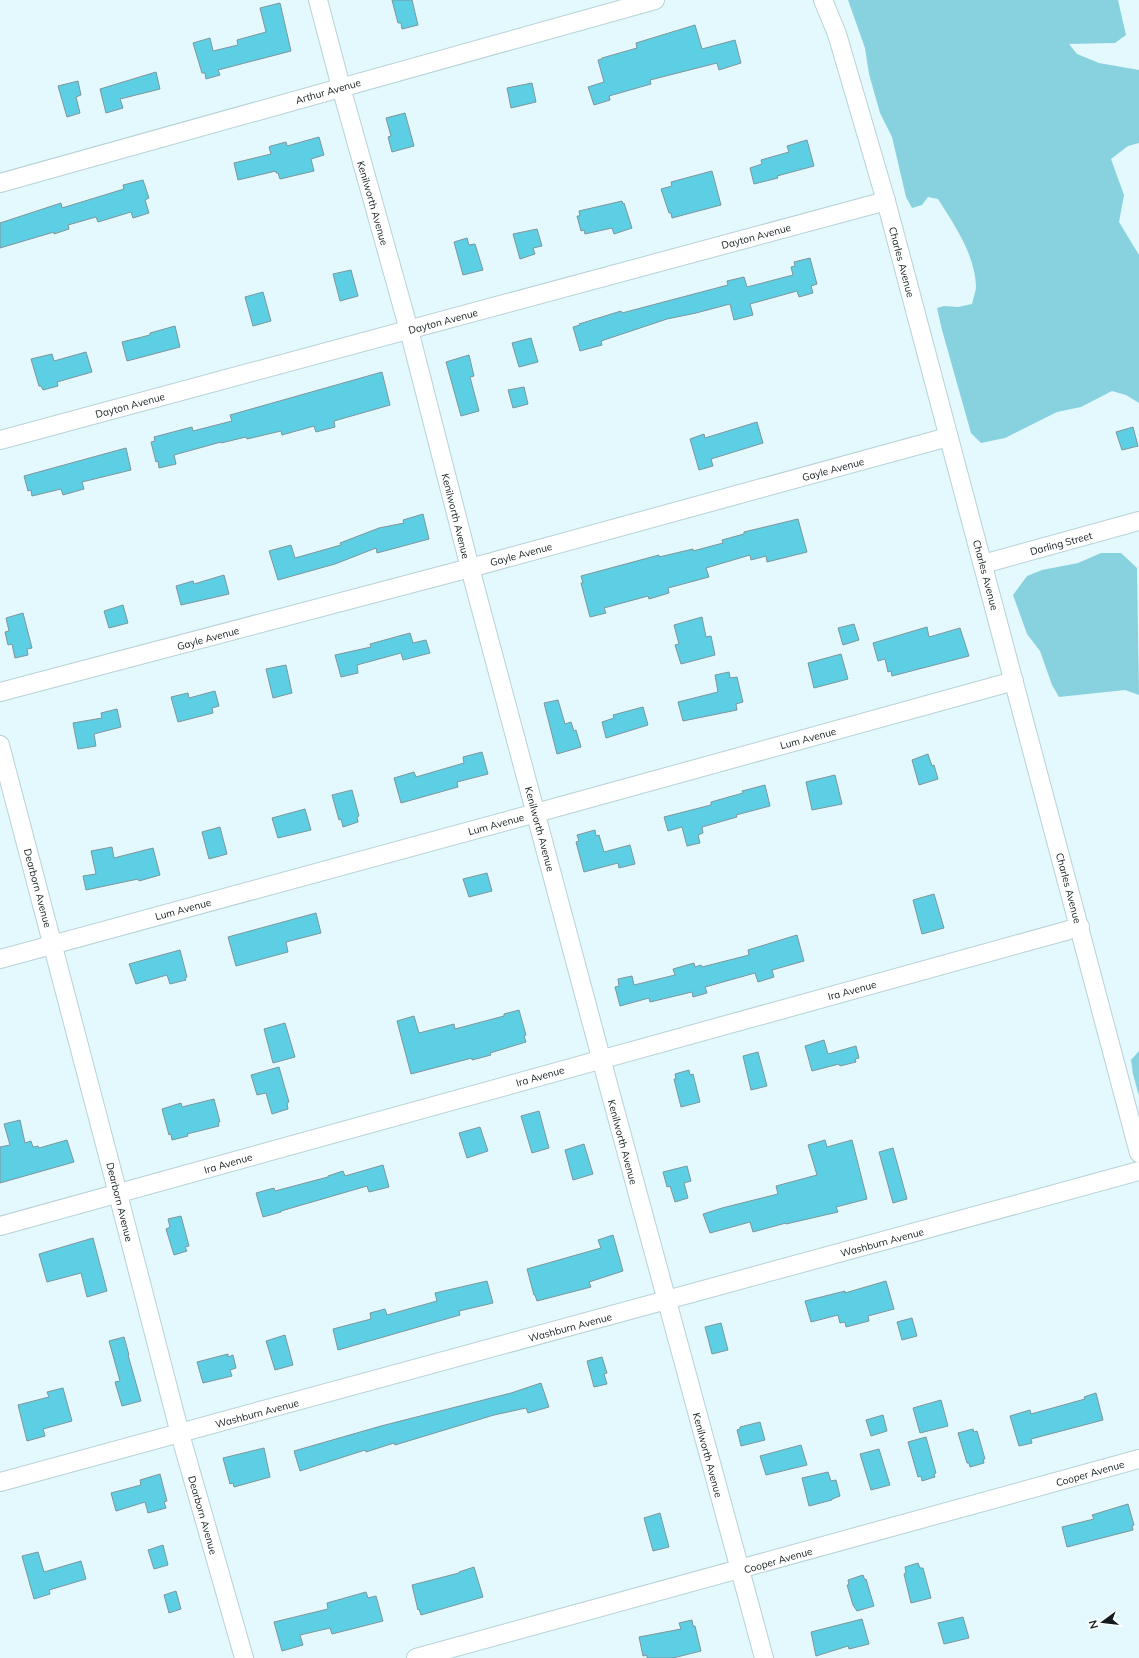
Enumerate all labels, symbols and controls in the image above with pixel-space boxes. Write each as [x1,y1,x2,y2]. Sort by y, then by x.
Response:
street label: Arthur Avenue [294,76,362,107]
street label: Kenilworth Avenue [354,159,391,247]
street label: Dayton Avenue [720,221,792,252]
street label: Charles Avenue [886,225,917,299]
street label: Dayton Avenue [407,306,479,337]
street label: Dayton Avenue [94,390,166,421]
street label: Gayle Avenue [801,455,866,484]
street label: Kenilworth Avenue [439,472,472,560]
street label: Darling Street [1029,529,1094,558]
street label: Charles Avenue [970,538,1001,612]
street label: Gayle Avenue [489,540,554,569]
street label: Gayle Avenue [176,624,241,653]
street label: Lum Avenue [779,725,838,752]
street label: Kenilworth Avenue [522,785,557,873]
street label: Lum Avenue [467,811,526,838]
street label: Dearborn Avenue [21,847,54,929]
street label: Charles Avenue [1053,851,1084,925]
street label: Lum Avenue [154,896,213,923]
street label: Ira Avenue [826,978,878,1003]
street label: Ira Avenue [514,1063,566,1090]
street label: Kenilworth Avenue [605,1098,640,1186]
street label: Ira Avenue [202,1150,254,1177]
street label: Dearborn Avenue [103,1161,136,1243]
street label: Washburn Avenue [839,1225,925,1260]
street label: Washburn Avenue [527,1310,613,1345]
street label: Washburn Avenue [214,1396,300,1431]
street label: Kenilworth Avenue [690,1411,725,1499]
street label: Cooper Avenue [1054,1458,1126,1489]
street label: Dearborn Avenue [185,1474,220,1556]
street label: Cooper Avenue [742,1545,814,1576]
north arrow [1083,1602,1123,1642]
text: N [1086,1619,1101,1630]

